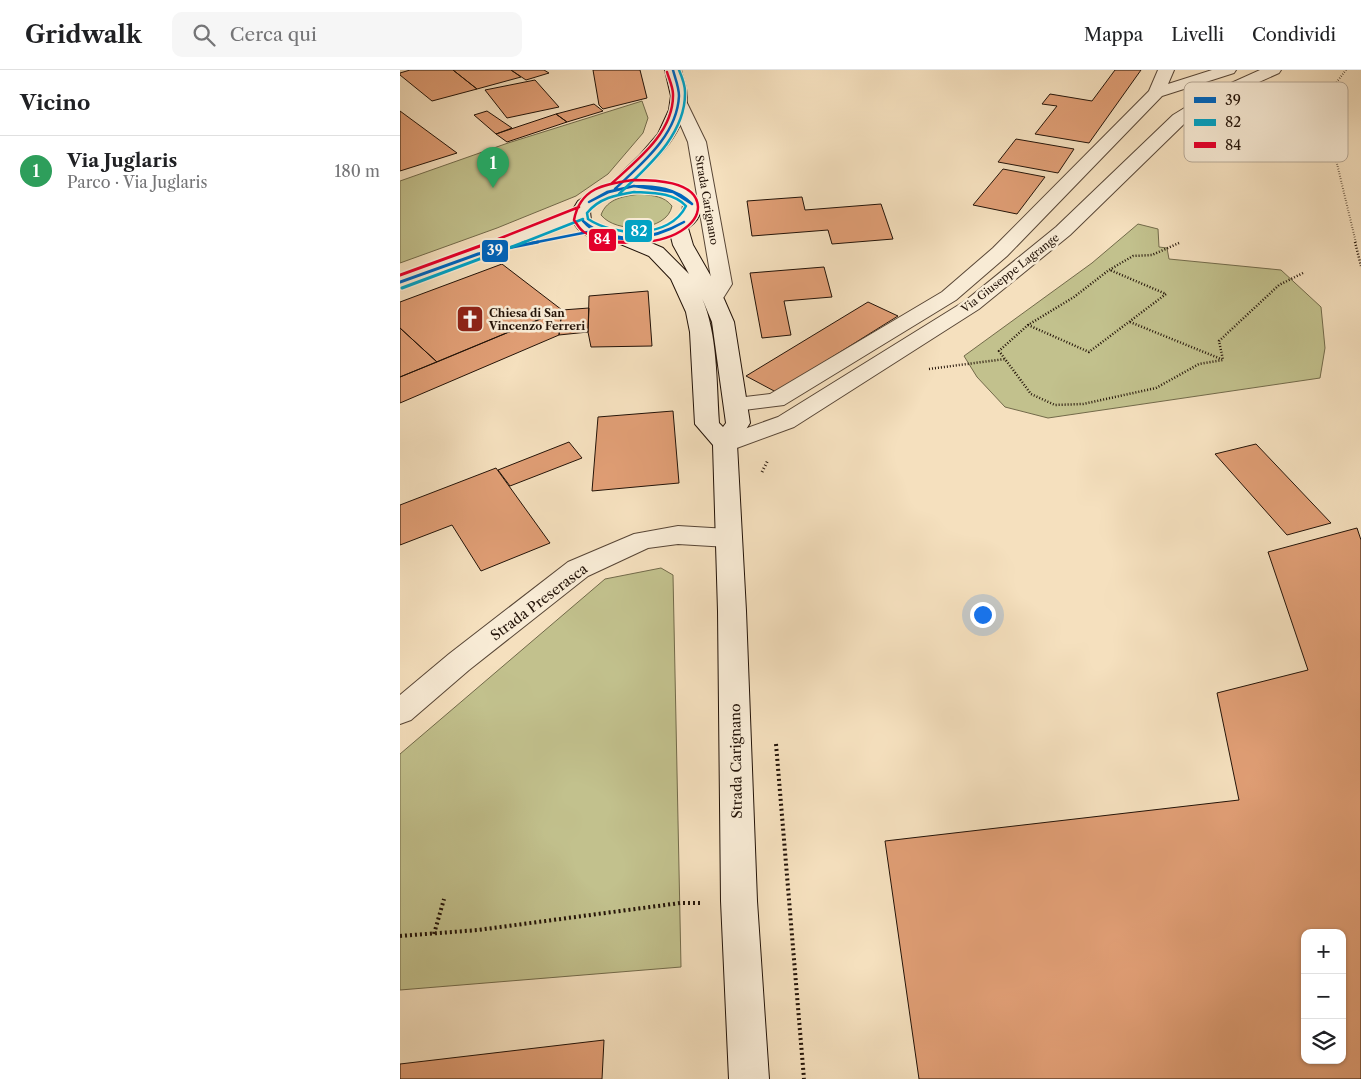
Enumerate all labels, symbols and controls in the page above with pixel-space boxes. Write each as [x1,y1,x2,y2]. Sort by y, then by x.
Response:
search box [172,12,522,57]
text: Gridwalk [25,20,142,49]
icon: search [190,21,218,49]
text: Cerca qui [230,23,317,46]
text: Mappa [1084,24,1143,46]
text: Livelli [1171,24,1224,46]
text: Condividi [1252,24,1336,46]
legend [1184,82,1348,162]
text: Vicino [20,90,90,115]
text: 39 [1225,91,1241,109]
text: 82 [1225,113,1241,131]
text: 84 [1225,136,1241,154]
pin: 1 [477,147,509,188]
text: Via Juglaris [67,149,177,172]
street label: Strada Carignano [692,154,722,246]
text: 1 [32,161,40,181]
text: 180 m [334,161,380,181]
text: Parco · Via Juglaris [67,172,207,192]
line badge: 82 [624,219,653,243]
text: 82 [631,222,647,240]
line badge: 84 [588,228,617,252]
text: 84 [594,230,610,248]
street label: Via Giuseppe Lagrange [957,230,1062,316]
line badge: 39 [481,239,509,263]
text: 39 [487,241,503,259]
church icon: Chiesa di San Vincenzo Ferreri [455,304,485,334]
place label: Chiesa di San Vincenzo Ferreri [488,306,585,333]
street label: Strada Preserasca [487,559,592,644]
your location [970,602,996,628]
street label: Strada Carignano [726,703,746,819]
map controls [1301,929,1346,1064]
button: + [1301,929,1346,974]
button: − [1301,974,1346,1019]
button: layers [1301,1019,1346,1064]

